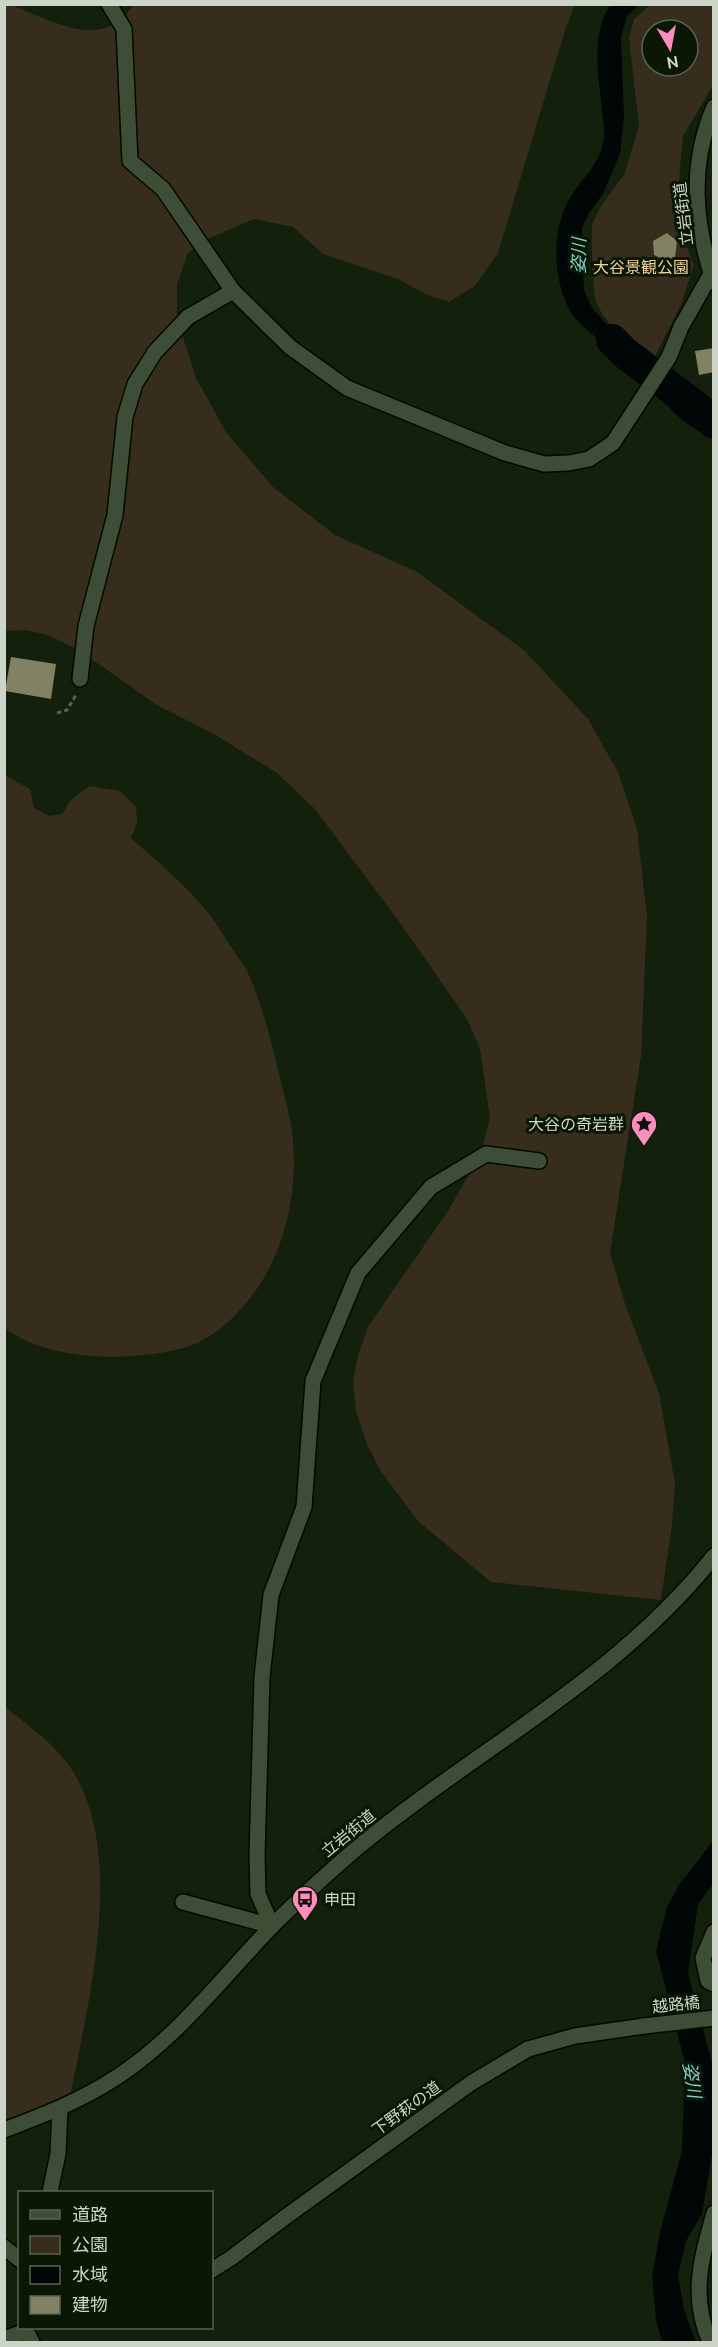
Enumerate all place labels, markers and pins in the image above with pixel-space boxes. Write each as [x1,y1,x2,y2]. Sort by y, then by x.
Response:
place icon: 大谷の奇岩群 [629,1109,659,1147]
place label: 大谷の奇岩群 [528,1115,624,1133]
bus stop icon: 申田 [290,1884,320,1922]
place label: 申田 [324,1890,356,1908]

